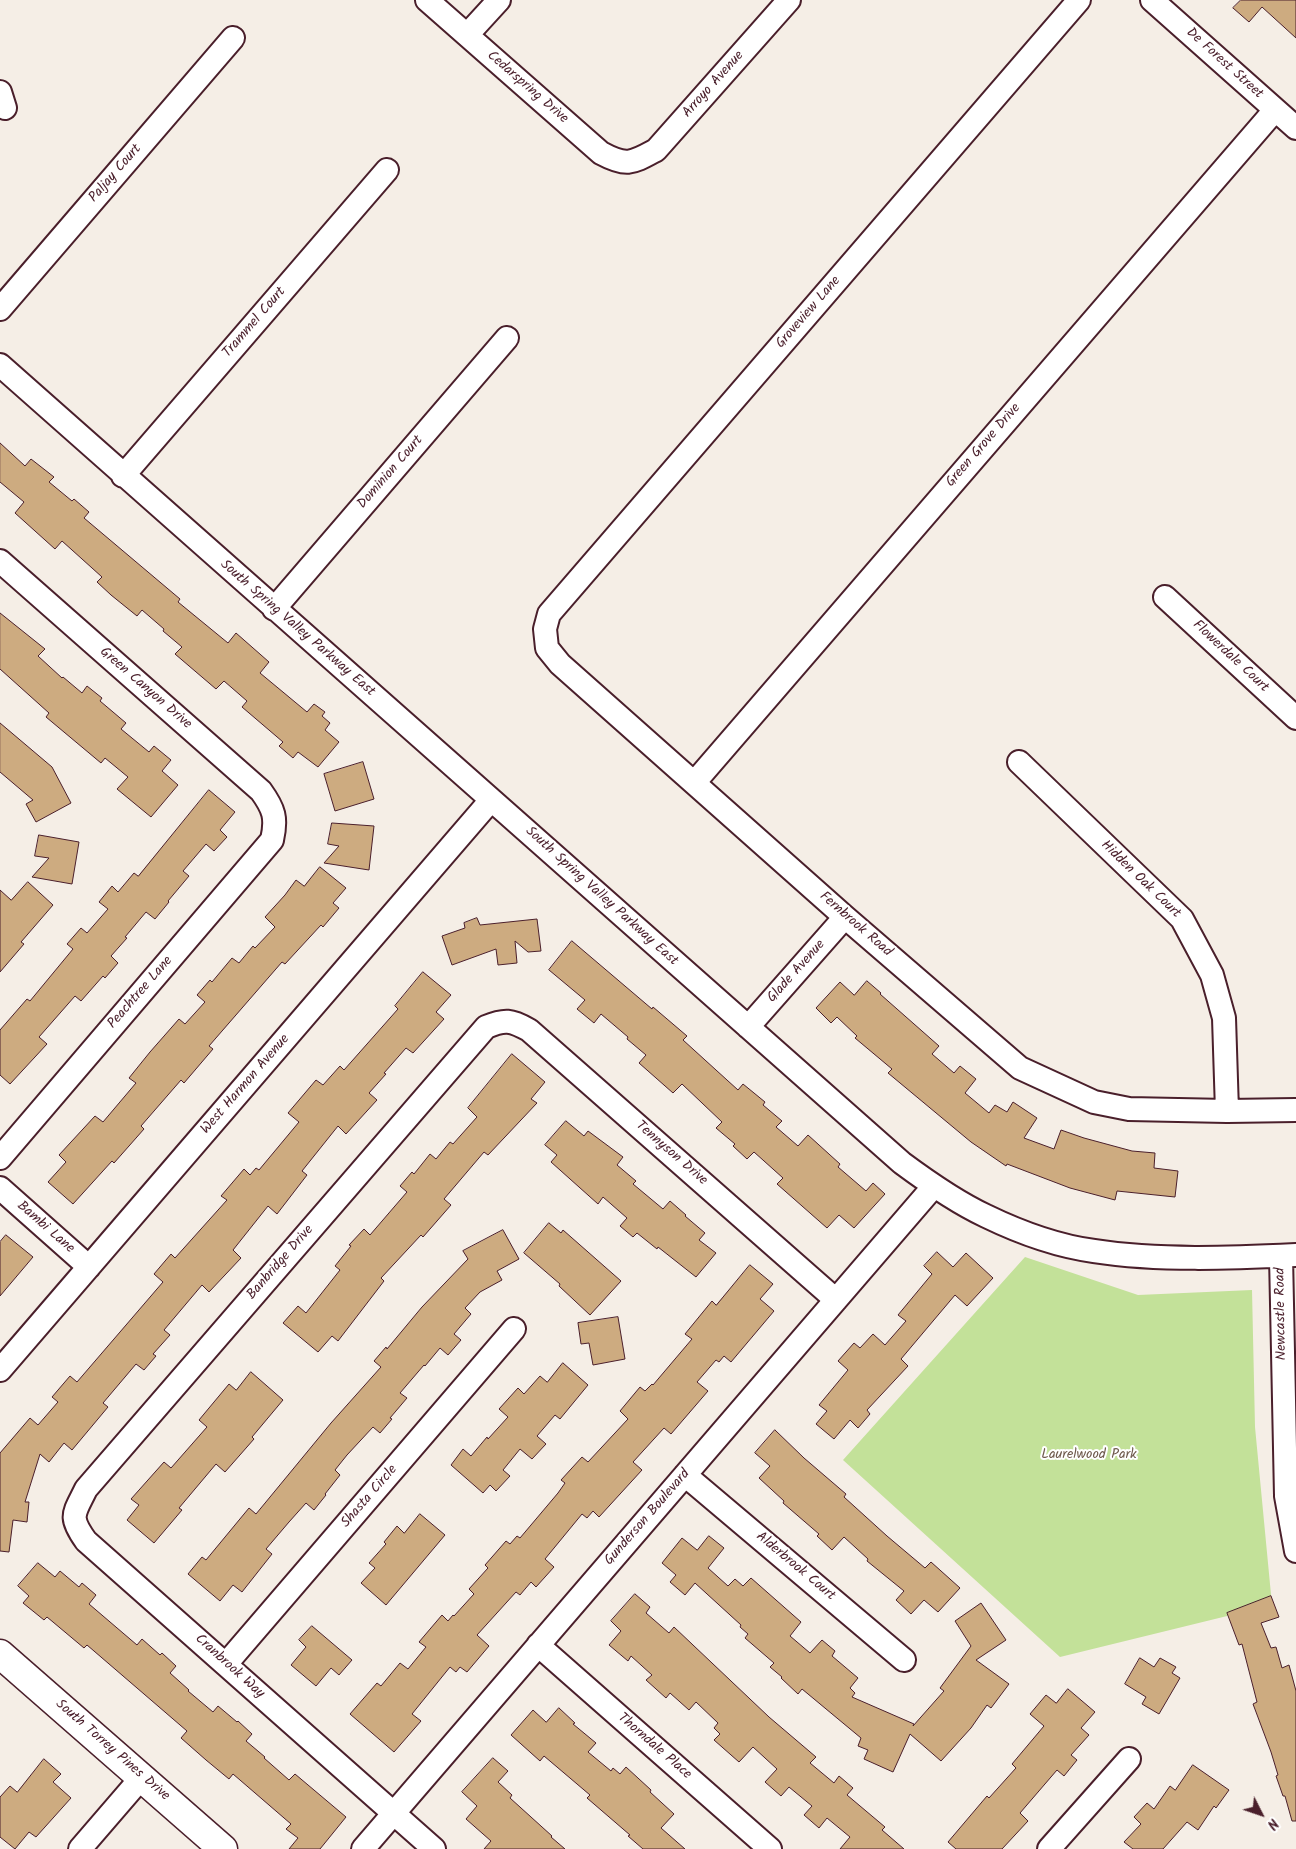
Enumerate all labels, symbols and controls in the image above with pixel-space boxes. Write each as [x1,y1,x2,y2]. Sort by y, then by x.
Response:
street label: De Forest Street [1182,25,1266,103]
street label: Cedarspring Drive [483,48,571,128]
street label: Arroyo Avenue [680,48,748,122]
street label: Paljay Court [86,142,146,206]
street label: Groveview Lane [773,273,845,353]
street label: Trammel Court [220,284,290,362]
street label: Green Grove Drive [943,401,1025,491]
street label: Dominion Court [355,433,427,513]
street label: South Spring Valley Parkway East [216,557,378,701]
street label: Flowerdale Court [1188,617,1272,697]
street label: Green Canyon Drive [96,644,194,734]
street label: South Spring Valley Parkway East [521,824,681,970]
street label: Hidden Oak Court [1096,838,1184,922]
street label: Fernbrook Road [815,889,895,961]
street label: Glade Avenue [764,937,830,1007]
street label: Peachtree Lane [105,953,177,1033]
street label: West Harmon Avenue [198,1032,294,1138]
street label: Tennyson Drive [632,1118,710,1190]
street label: Bambi Lane [13,1198,77,1258]
street label: Banbridge Drive [244,1222,318,1304]
street label: Newcastle Road [1273,1267,1291,1361]
park label: Laurelwood Park [1041,1448,1137,1464]
street label: Shasta Circle [338,1462,402,1532]
street label: Gunderson Boulevard [602,1467,694,1569]
street label: Alderbrook Court [752,1529,838,1605]
street label: Cranbrook Way [191,1631,267,1703]
street label: South Torrey Pines Drive [51,1697,173,1805]
street label: Thorndale Place [614,1710,694,1784]
north arrow [1236,1789,1286,1839]
text: N [1261,1813,1284,1834]

